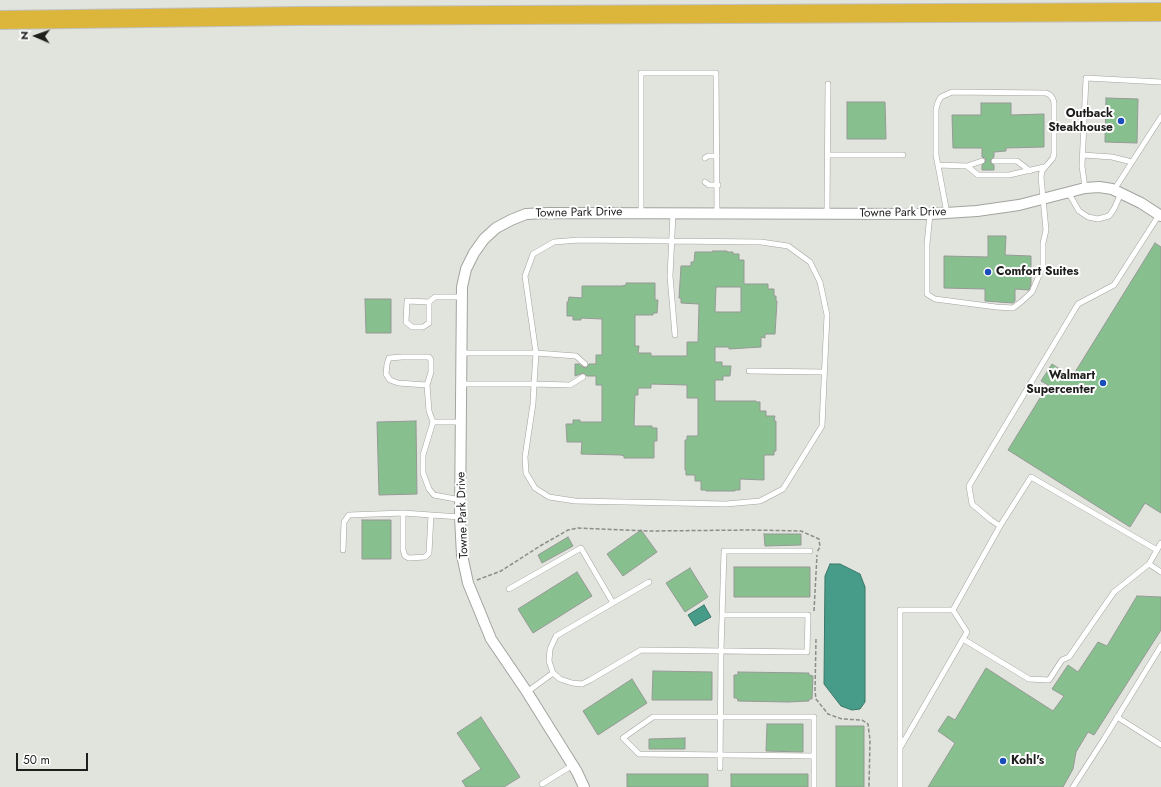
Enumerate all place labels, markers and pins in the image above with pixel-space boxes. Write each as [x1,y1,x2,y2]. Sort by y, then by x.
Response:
place label: Outback Steakhouse [1048,107,1113,135]
marker: Outback Steakhouse [1116,116,1126,126]
place label: Comfort Suites [996,265,1079,279]
marker: Comfort Suites [983,267,993,277]
place label: Walmart Supercenter [1026,369,1095,397]
marker: Walmart Supercenter [1098,378,1108,388]
place label: Kohl's [1011,754,1044,768]
marker: Kohl's [998,756,1008,766]

